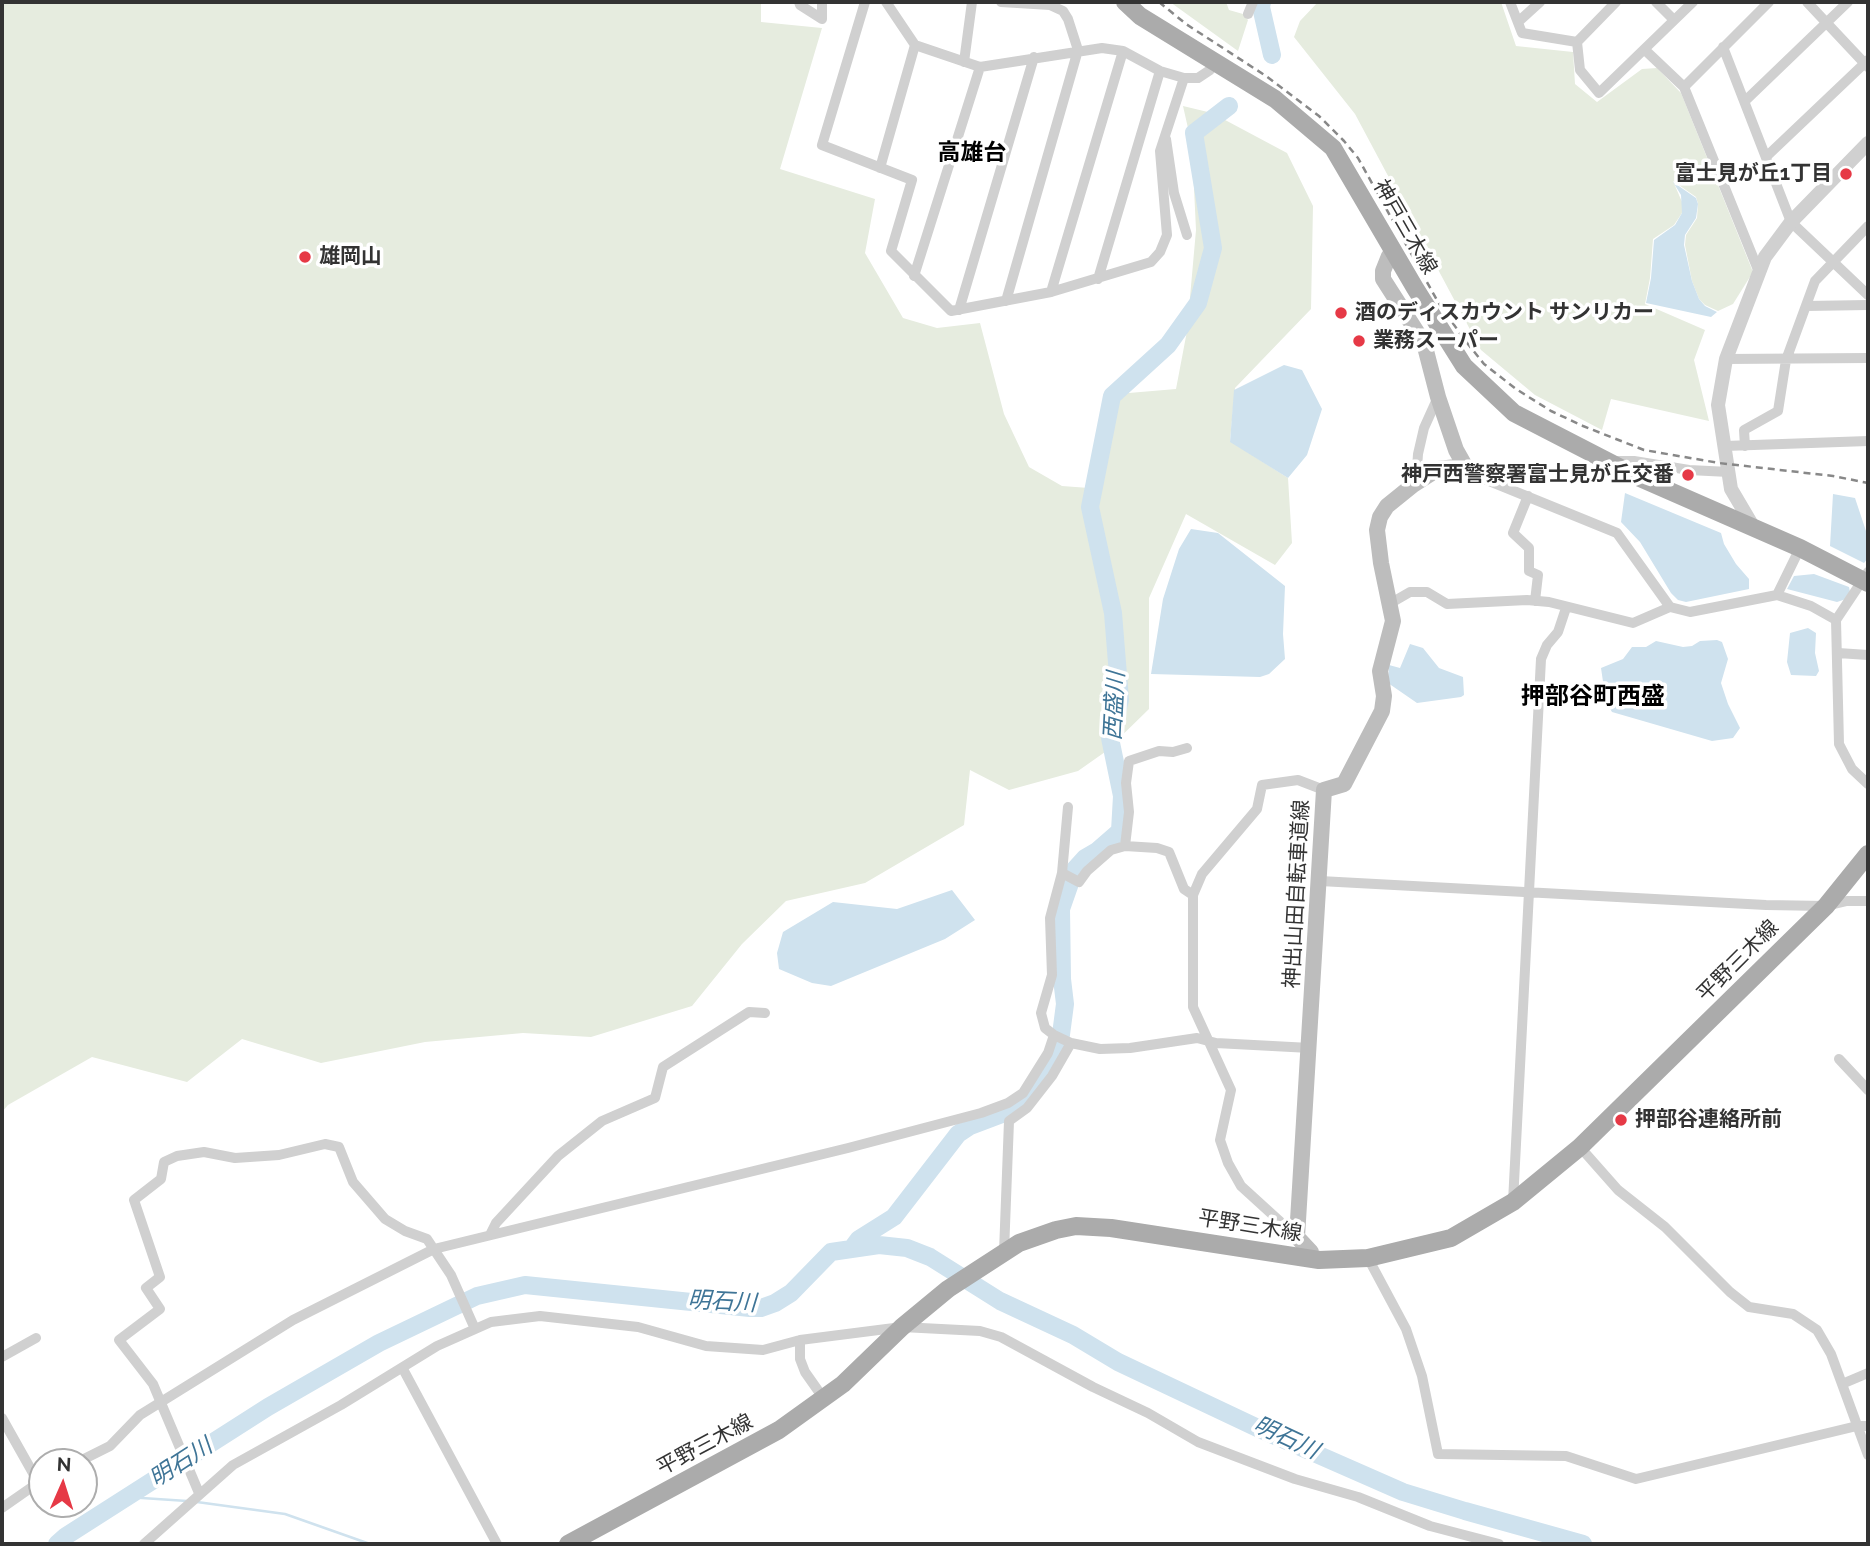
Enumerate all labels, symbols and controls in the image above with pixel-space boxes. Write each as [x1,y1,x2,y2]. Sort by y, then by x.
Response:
district label: 高雄台 [938,139,1006,167]
place label: 富士見が丘1丁目 [1675,161,1832,187]
marker: 富士見が丘1丁目 [1838,166,1854,182]
street label: 神戸三木線 [1368,175,1442,279]
place label: 雄岡山 [319,244,382,270]
marker: 雄岡山 [297,249,313,265]
place label: 酒のディスカウント サンリカー [1355,300,1654,326]
marker: 酒のディスカウント サンリカー [1333,305,1349,321]
place label: 業務スーパー [1373,328,1499,354]
marker: 業務スーパー [1351,333,1367,349]
place label: 神戸西警察署富士見が丘交番 [1401,462,1674,488]
marker: 神戸西警察署富士見が丘交番 [1680,467,1696,483]
water label: 西盛川 [1099,671,1131,741]
district label: 押部谷町西盛 [1521,683,1665,711]
street label: 神出山田自転車道線 [1279,799,1315,989]
street label: 平野三木線 [1692,915,1784,1007]
place label: 押部谷連絡所前 [1635,1107,1782,1133]
marker: 押部谷連絡所前 [1613,1112,1629,1128]
street label: 平野三木線 [1196,1205,1304,1247]
water label: 明石川 [687,1286,757,1318]
street label: 平野三木線 [653,1409,757,1481]
water label: 明石川 [1249,1411,1323,1465]
water label: 明石川 [145,1433,217,1493]
north arrow [28,1448,98,1518]
text: N [56,1453,72,1475]

